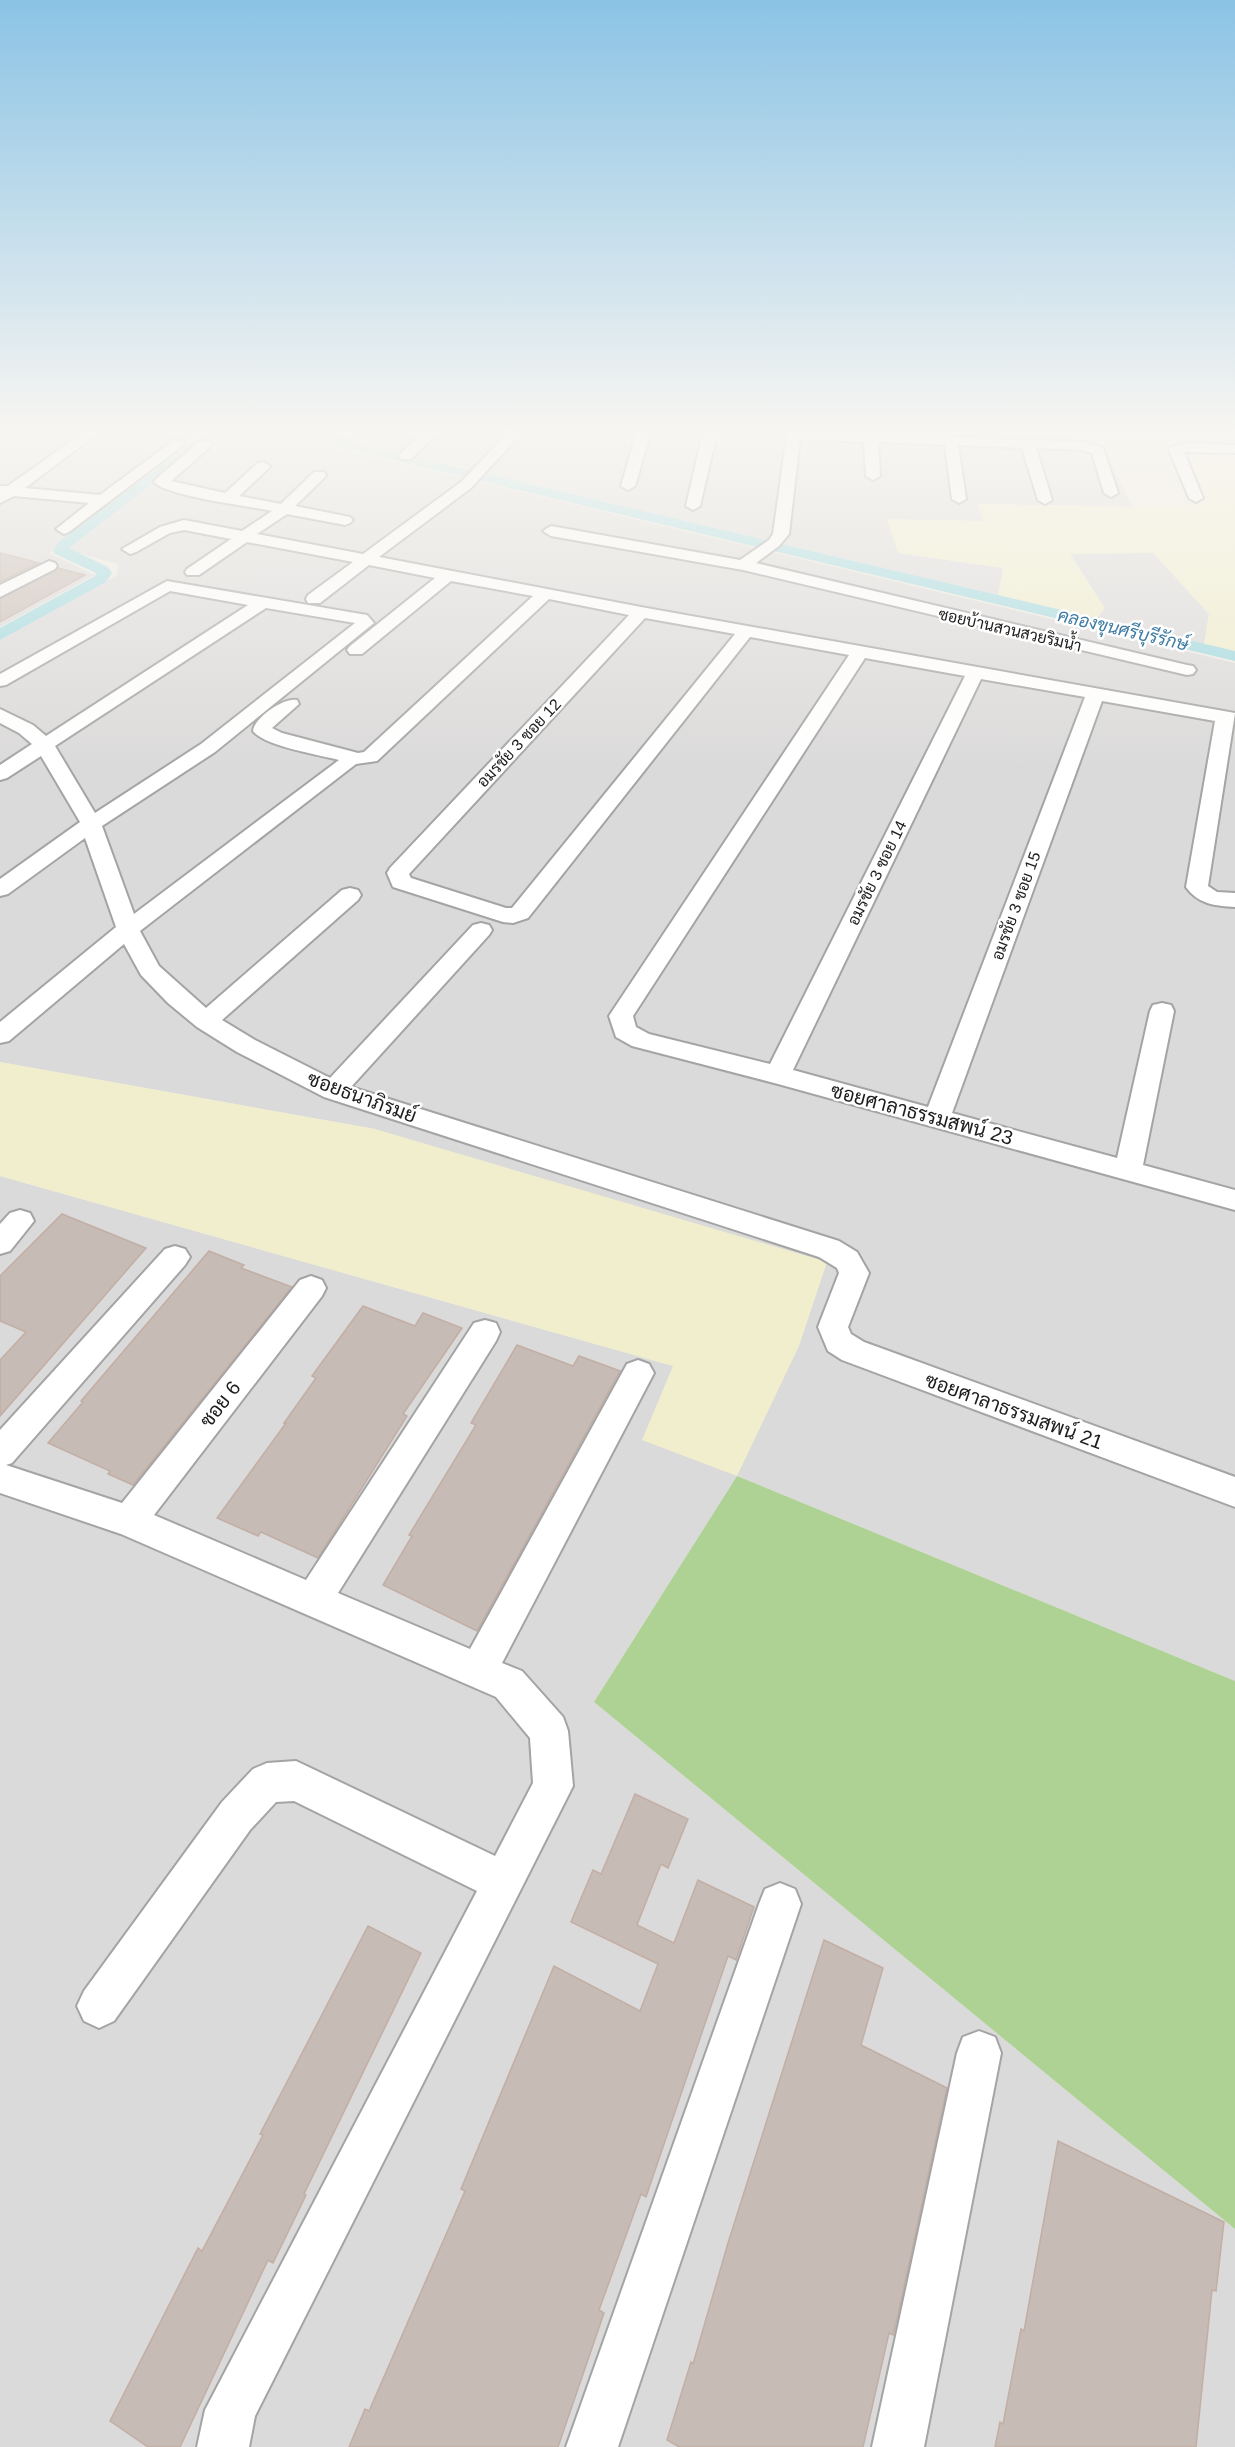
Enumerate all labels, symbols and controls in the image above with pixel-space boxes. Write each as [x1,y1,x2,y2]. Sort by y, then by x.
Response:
street label: ซอยบ้านสวนสวยริมน้ำ [937,599,1085,655]
water label: คลองขุนศรีบุรีรักษ์ [1055,602,1194,657]
street label: อมรชัย 3 ซอย 12 [472,694,564,791]
street label: อมรชัย 3 ซอย 14 [843,817,910,928]
street label: อมรชัย 3 ซอย 15 [987,849,1044,963]
street label: ซอยธนาภิรมย์ [304,1064,421,1127]
street label: ซอยศาลาธรรมสพน์ 23 [829,1076,1016,1149]
street label: ซอยศาลาธรรมสพน์ 21 [922,1366,1107,1453]
street label: ซอย 6 [195,1377,245,1431]

